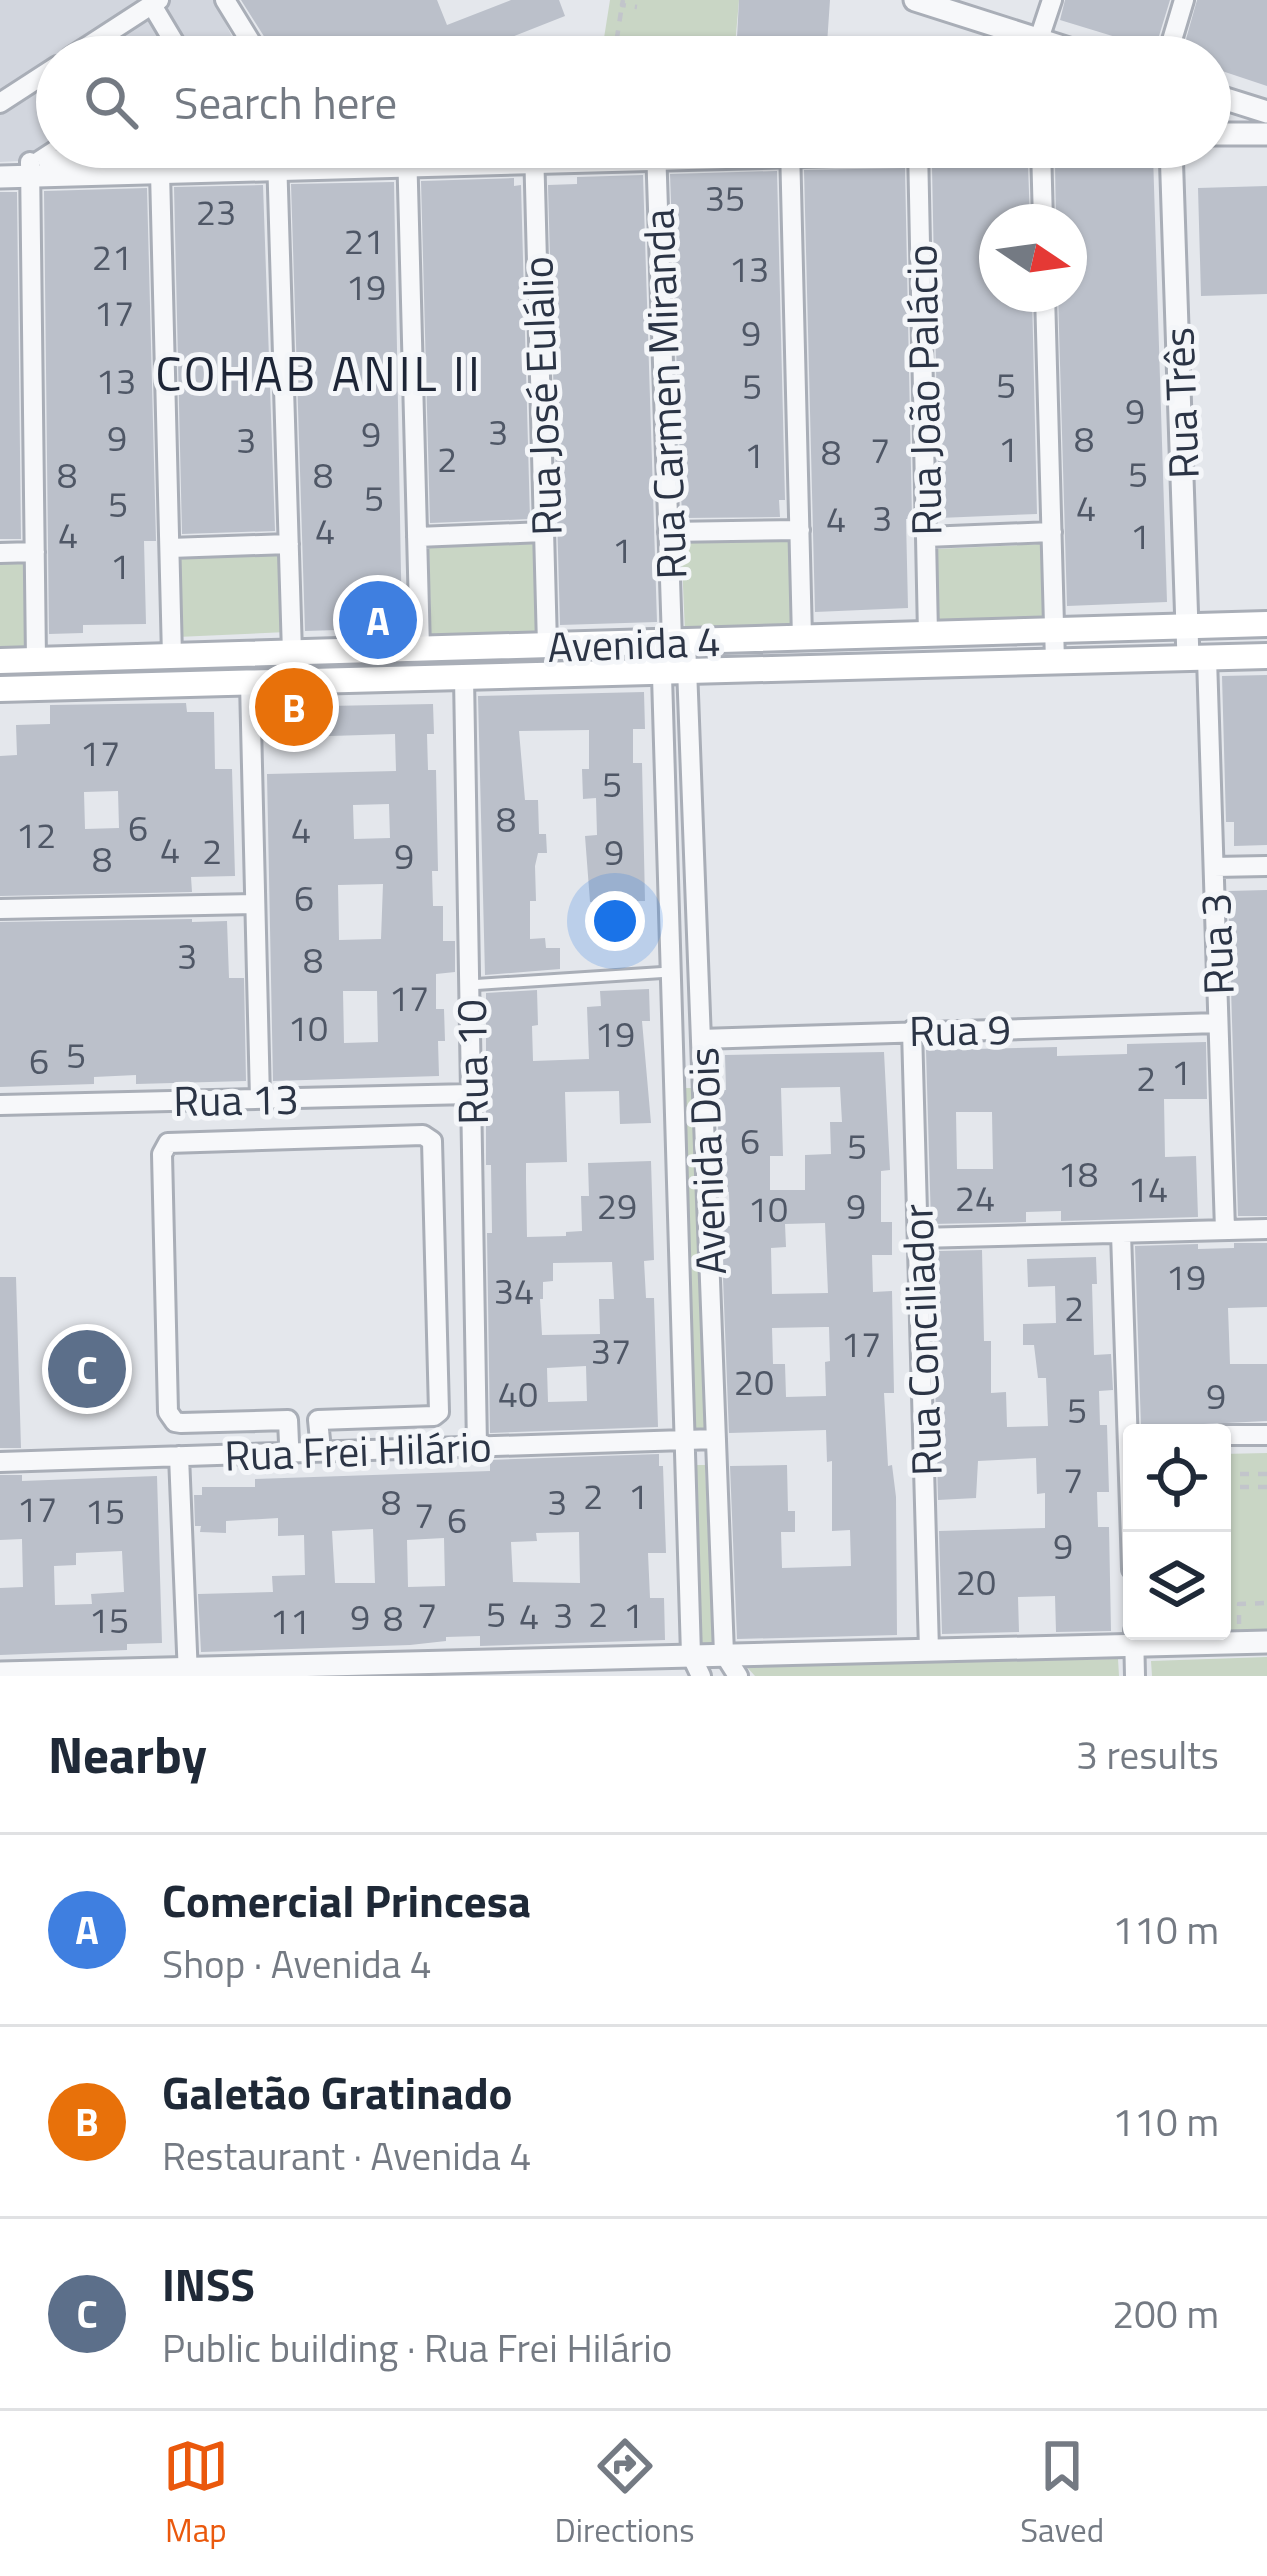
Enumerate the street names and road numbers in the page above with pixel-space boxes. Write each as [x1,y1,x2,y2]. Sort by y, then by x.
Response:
street label: Rua Carmen Miranda [626,208,702,580]
street label: Rua João Palácio [888,244,958,536]
street label: Rua José Eulálio [504,255,578,537]
street label: Rua Três [1145,326,1215,480]
street label: Avenida 4 [546,608,722,678]
street label: Rua 3 [1182,892,1250,996]
street label: Rua 9 [909,996,1011,1062]
street label: Rua 10 [438,999,504,1125]
street label: Avenida Dois [670,1046,742,1276]
street label: Rua 13 [173,1066,299,1132]
street label: Rua Conciliador [884,1203,958,1477]
street label: Rua Frei Hilário [223,1413,493,1487]

